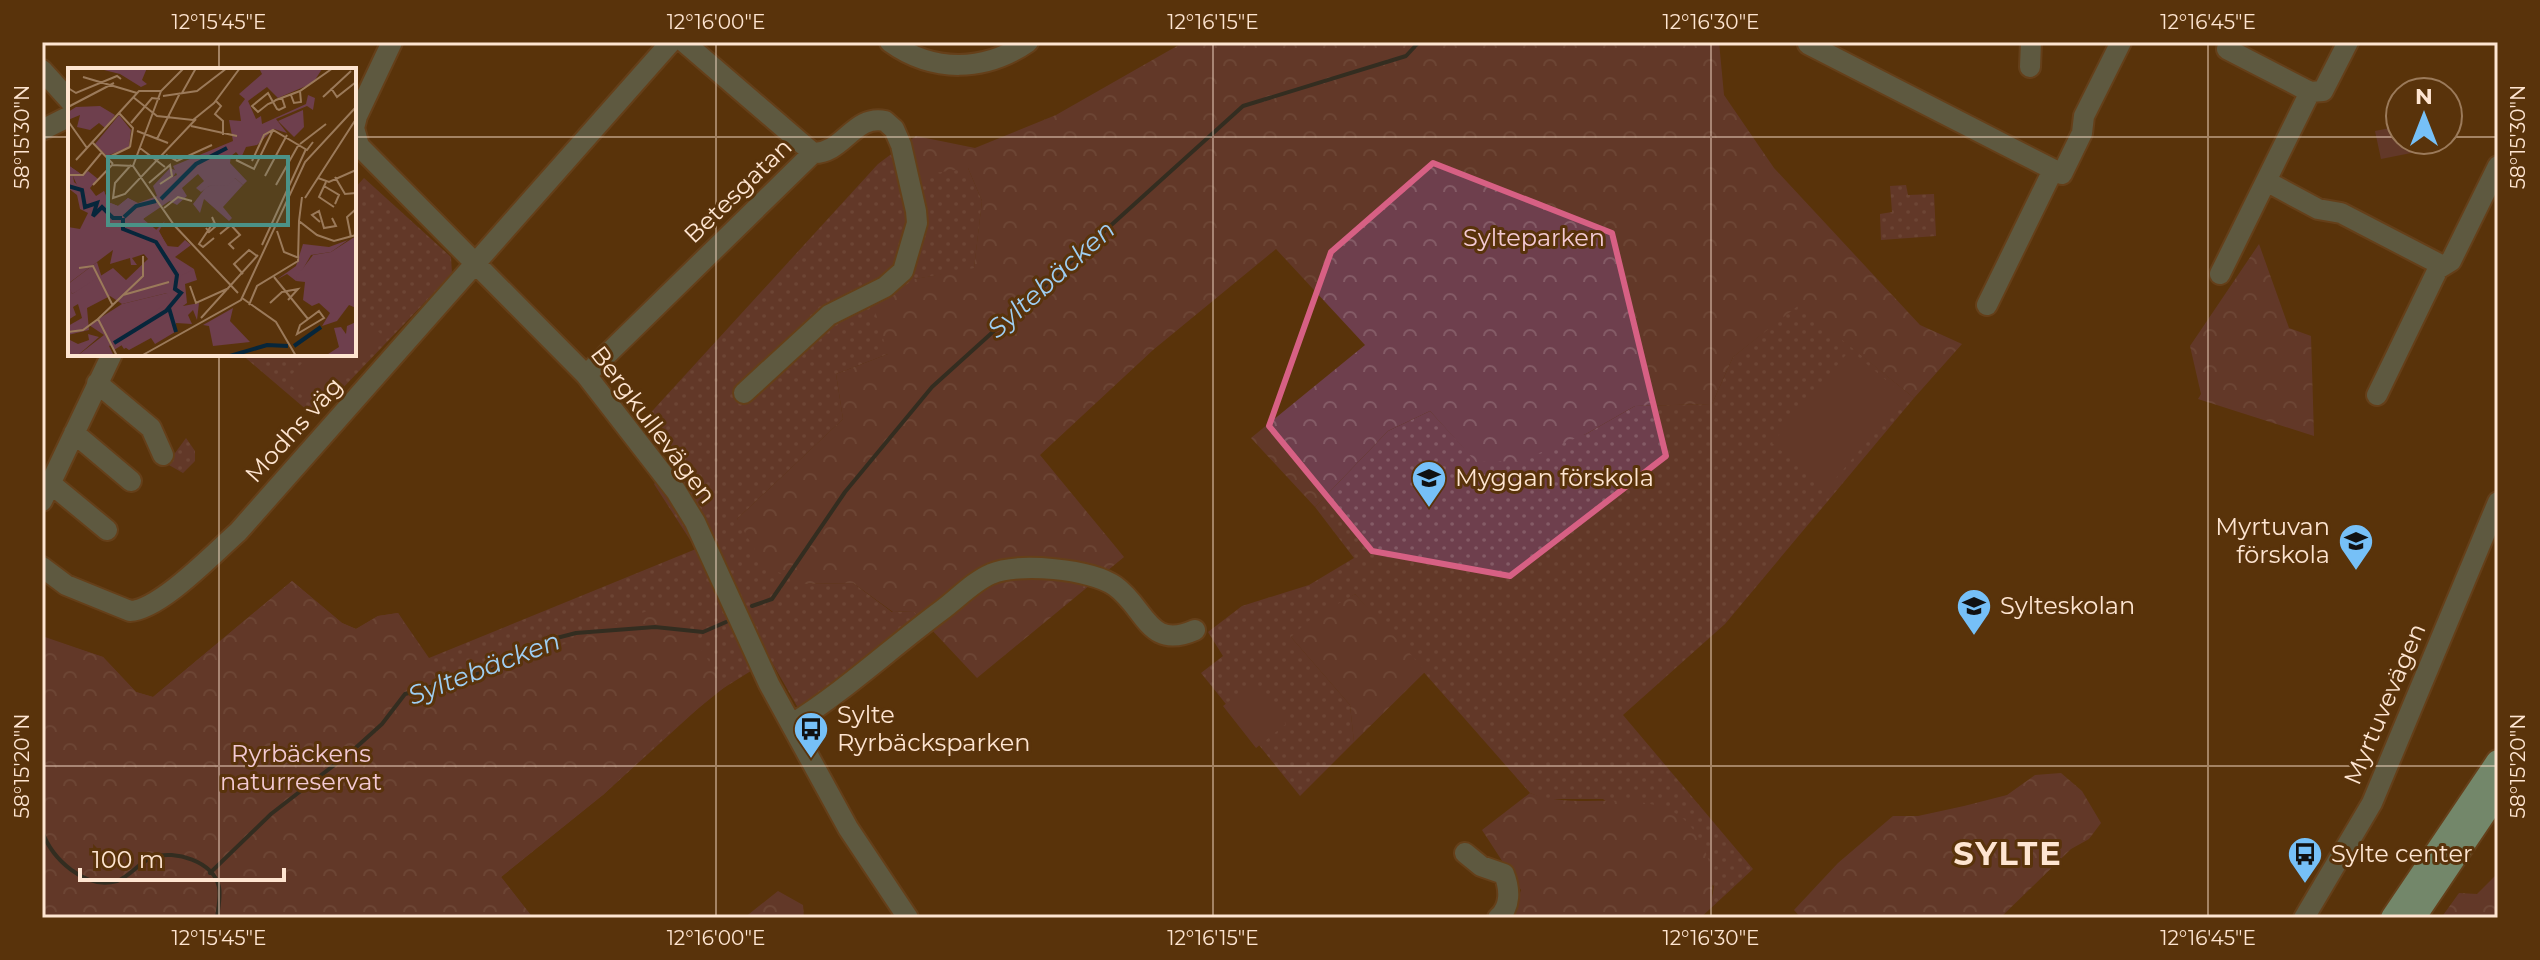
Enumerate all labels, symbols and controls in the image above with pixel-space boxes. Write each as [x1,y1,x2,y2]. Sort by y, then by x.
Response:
text: 12°15'45"E [172,10,266,34]
text: 12°16'00"E [667,10,765,34]
text: 12°16'15"E [1167,10,1259,34]
text: 12°16'30"E [1663,10,1759,34]
text: 12°16'45"E [2160,10,2256,34]
inset map [68,68,356,356]
north arrow [2384,76,2464,156]
text: N [2415,83,2433,110]
text: 58°15'30"N [10,85,34,189]
text: 58°15'30"N [2506,85,2530,189]
street label: Betesgatan [678,132,797,249]
water label: Syltebäcken [981,213,1121,345]
park label: Sylteparken [1463,223,1605,252]
street label: Bergkullevägen [585,340,722,509]
street label: Modhs väg [239,371,348,488]
school or university icon: Myggan förskola [1410,459,1448,509]
place label: Myggan förskola [1455,463,1654,492]
place label: Myrtuvan förskola [2215,512,2330,569]
school or university icon: Myrtuvan förskola [2337,522,2375,572]
school or university icon: Sylteskolan [1955,587,1993,637]
place label: Sylteskolan [2000,591,2135,620]
street label: Myrtuvevägen [2337,619,2432,789]
water label: Syltebäcken [403,624,565,712]
place label: Sylte Ryrbäcksparken [837,700,1031,757]
bus stop icon: Sylte Ryrbäcksparken [792,710,830,760]
text: 58°15'20"N [10,714,34,818]
text: 58°15'20"N [2506,714,2530,818]
park label: Ryrbäckens naturreservat [220,739,382,796]
scale bar [80,832,284,882]
district label: SYLTE [1953,834,2063,873]
bus stop icon: Sylte center [2286,835,2324,885]
place label: Sylte center [2331,839,2473,868]
text: 100 m [92,845,164,874]
text: 12°15'45"E [172,926,266,950]
text: 12°16'00"E [667,926,765,950]
text: 12°16'15"E [1167,926,1259,950]
text: 12°16'30"E [1663,926,1759,950]
text: 12°16'45"E [2160,926,2256,950]

